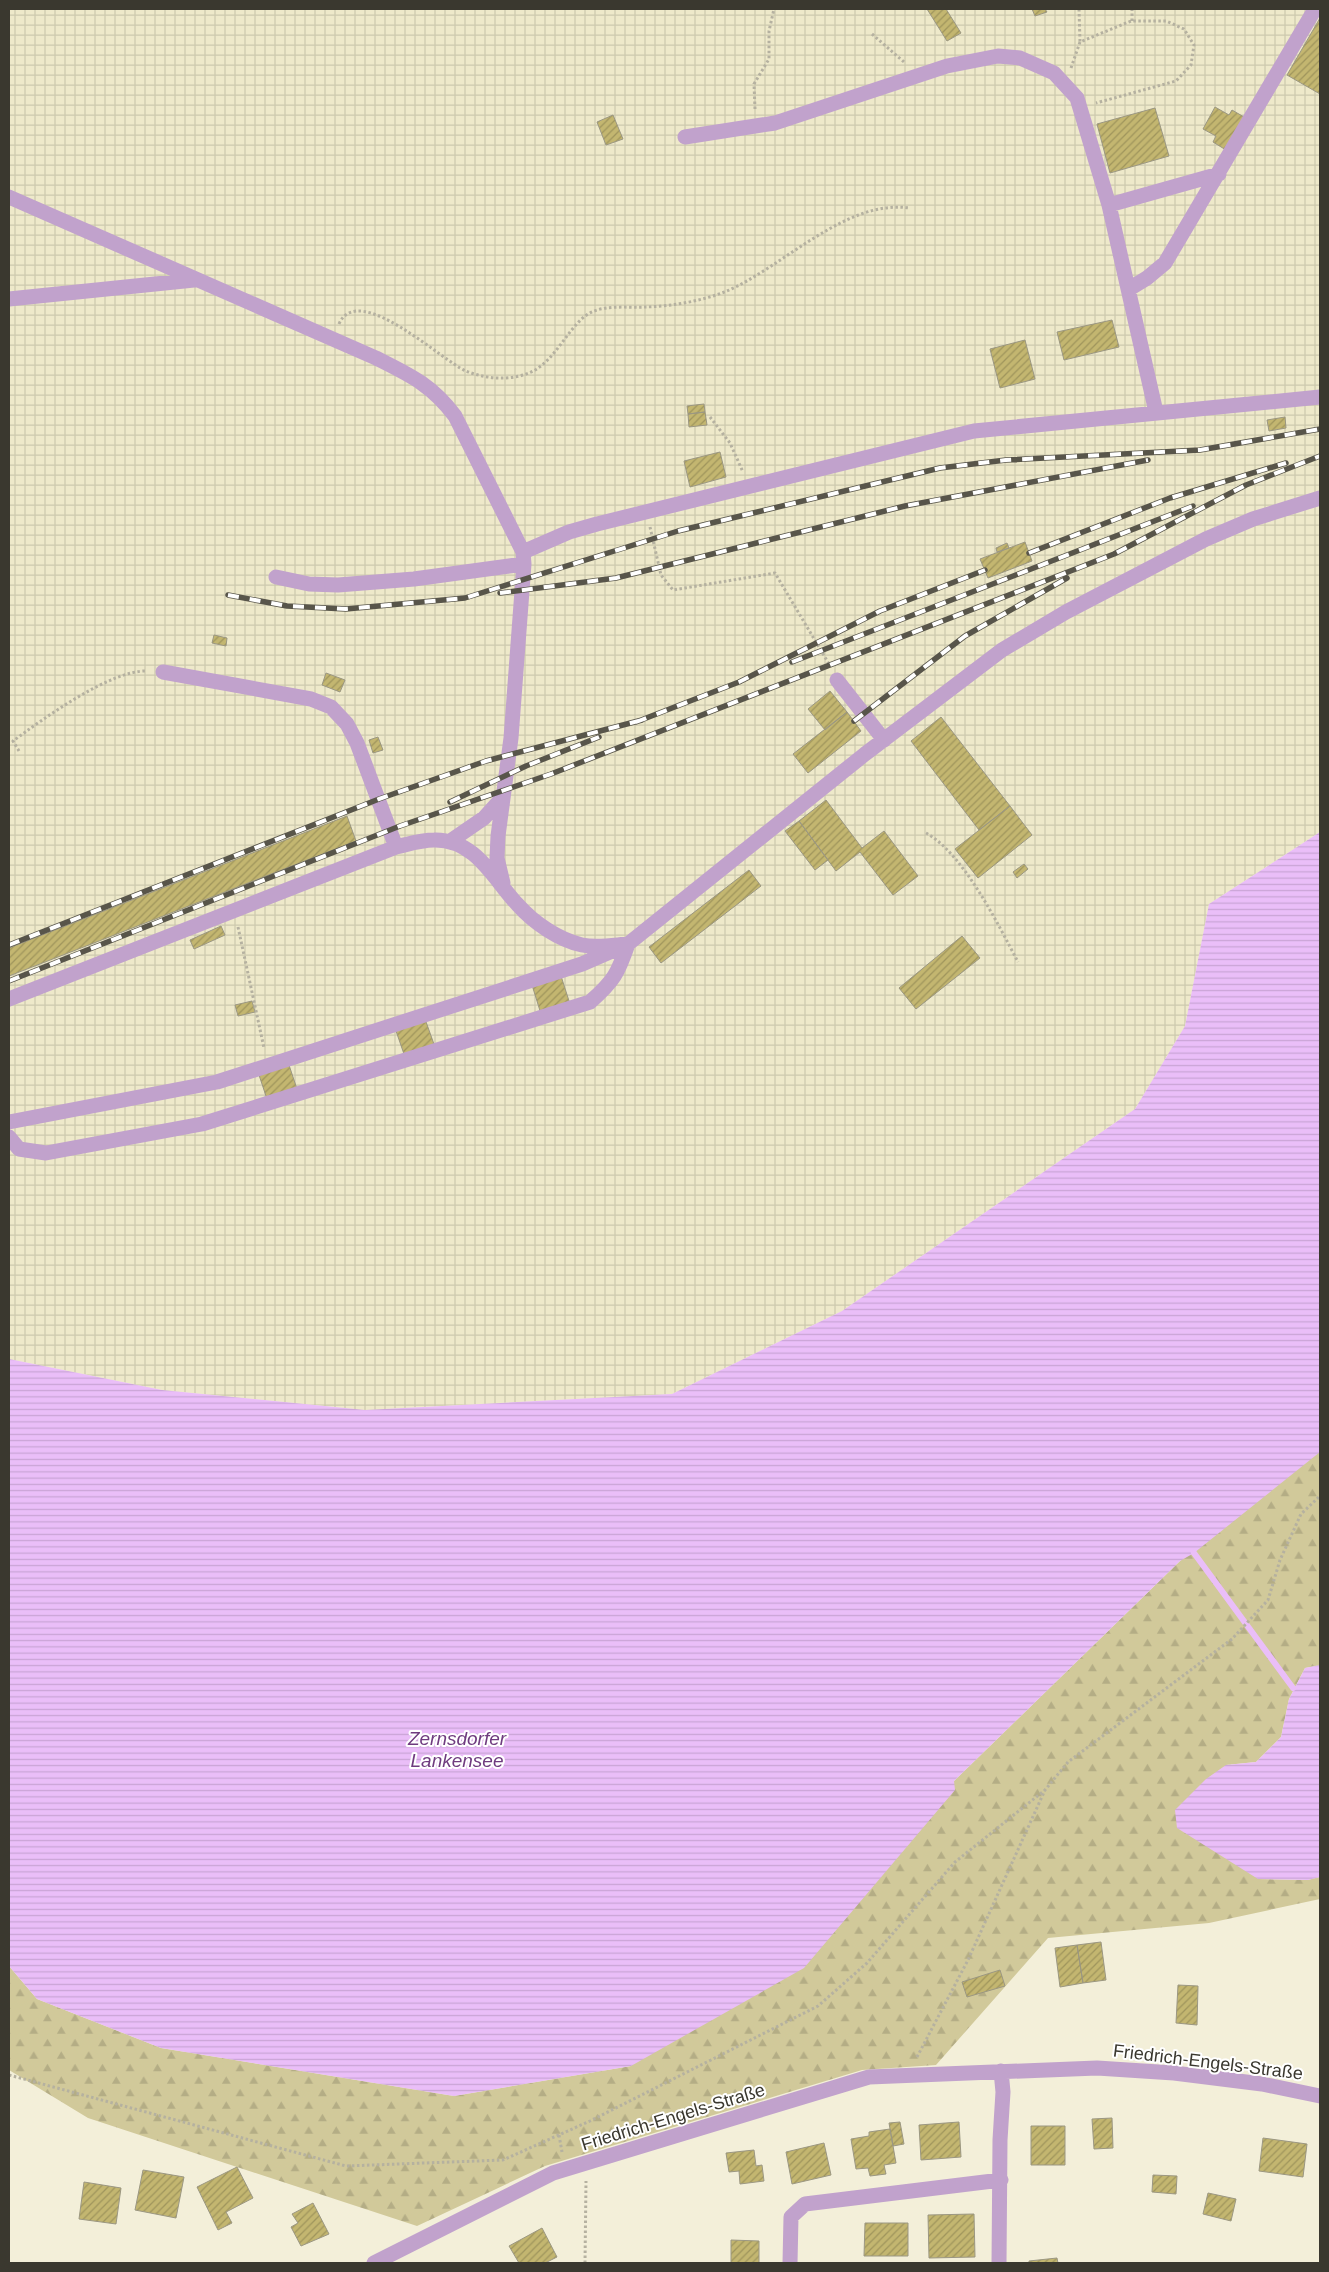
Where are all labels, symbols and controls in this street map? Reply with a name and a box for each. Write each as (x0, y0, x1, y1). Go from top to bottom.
water label: Zernsdorfer Lankensee (407, 1728, 507, 1771)
street label: Friedrich-Engels-Straße (1112, 2040, 1304, 2084)
street label: Friedrich-Engels-Straße (579, 2080, 767, 2154)

